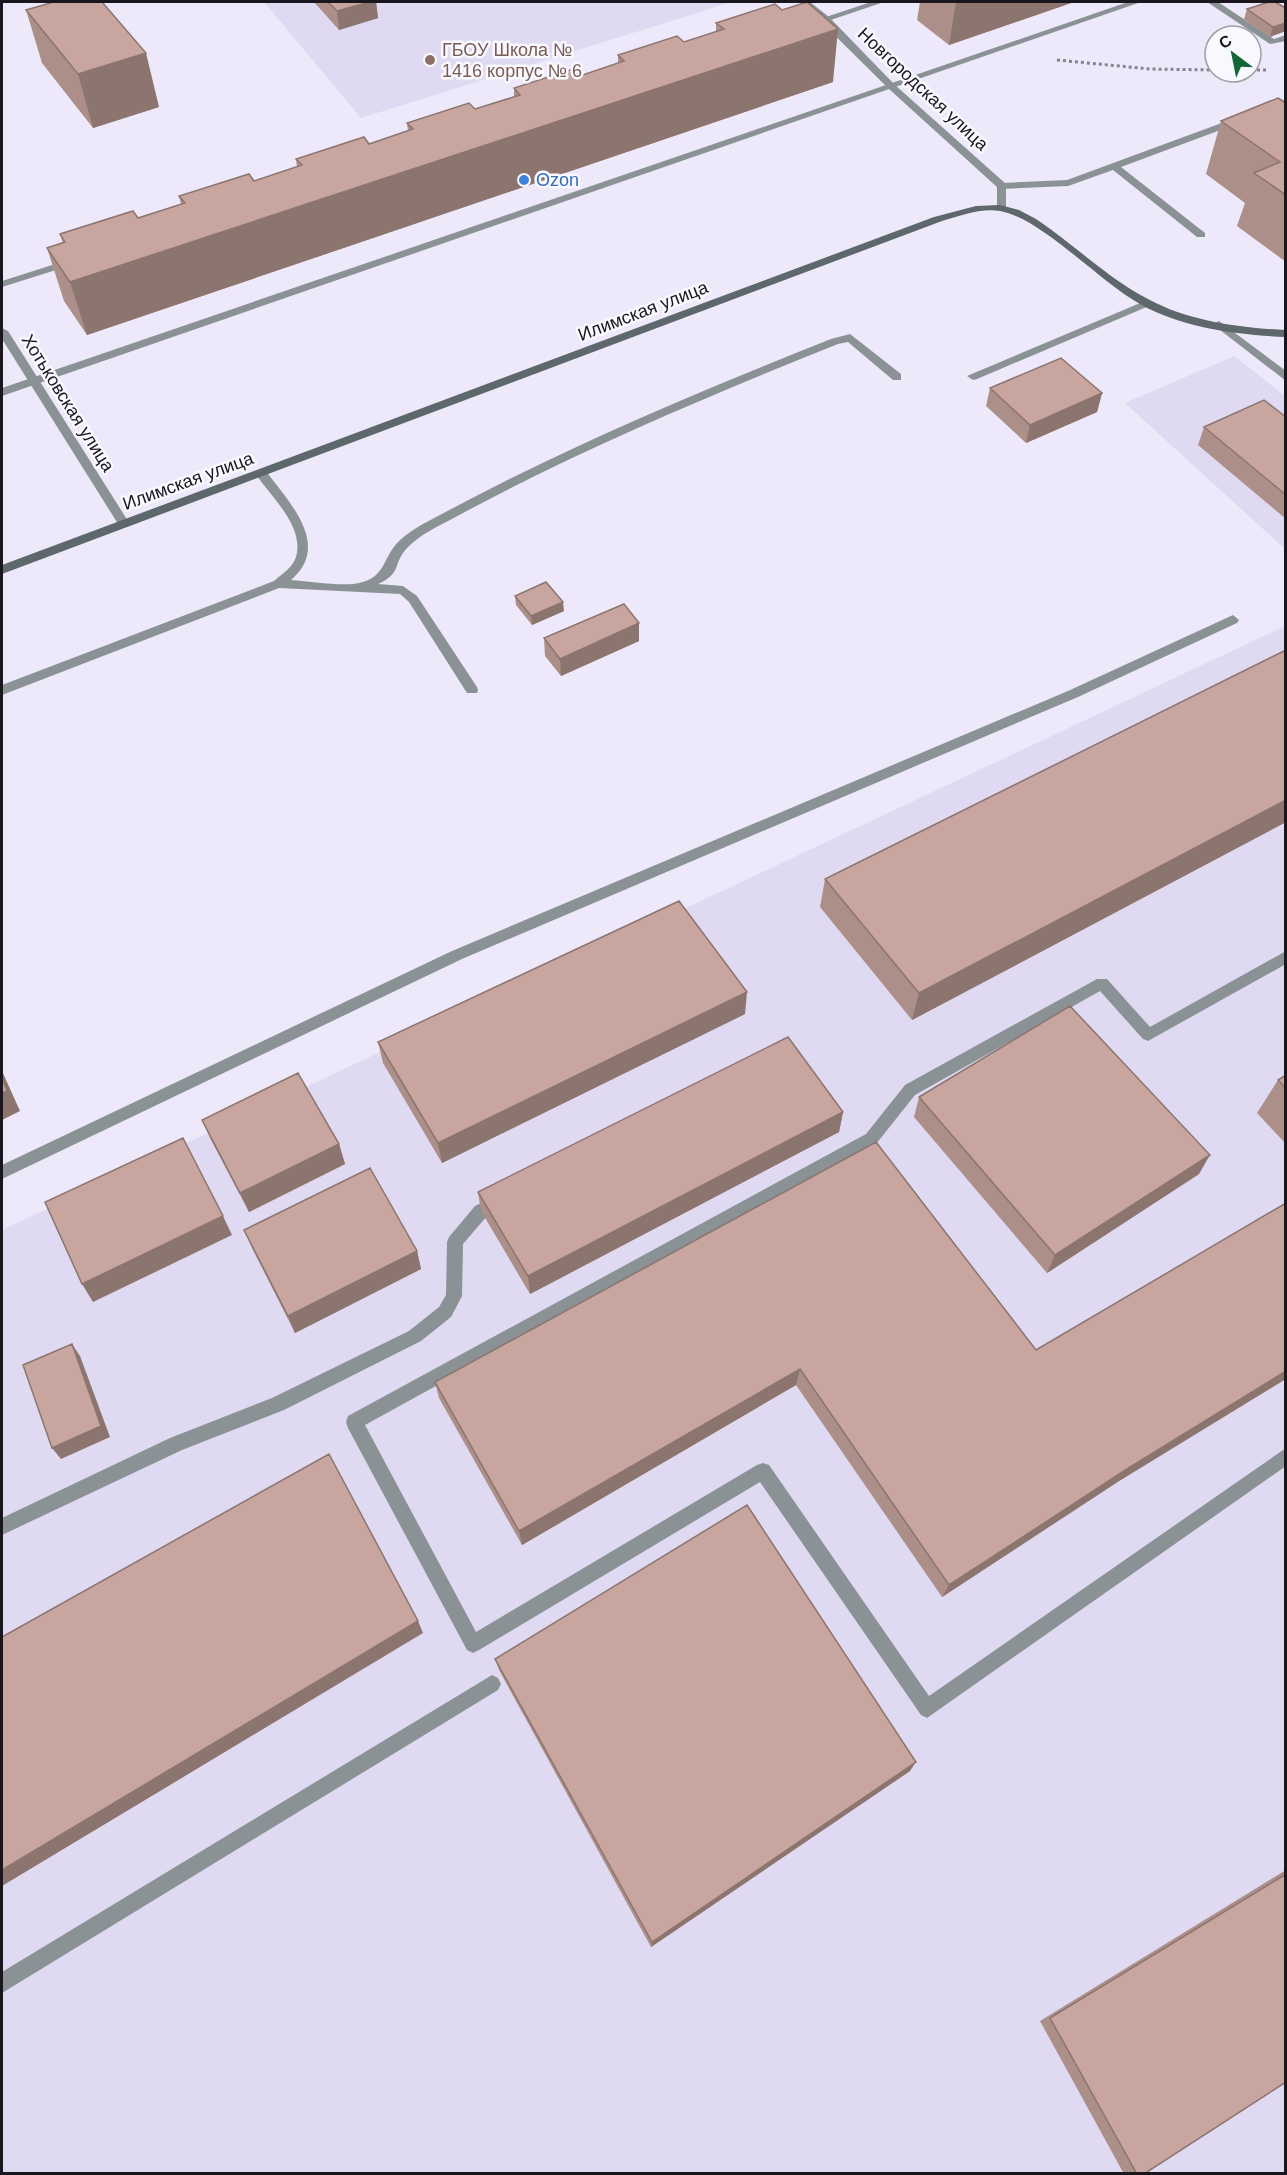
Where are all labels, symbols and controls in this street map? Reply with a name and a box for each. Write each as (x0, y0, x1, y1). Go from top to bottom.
street label: Новгородская улица (854, 24, 993, 155)
north arrow (1203, 24, 1263, 84)
text: С (1216, 31, 1235, 52)
place label: ГБОУ Школа № 1416 корпус № 6 (442, 40, 582, 81)
marker: ГБОУ Школа № 1416 корпус № 6 (423, 53, 437, 67)
place label: Ozon (536, 170, 579, 190)
marker: Ozon (517, 173, 531, 187)
street label: Илимская улица (575, 277, 712, 345)
street label: Хотьковская улица (18, 331, 119, 476)
street label: Илимская улица (120, 448, 257, 514)

